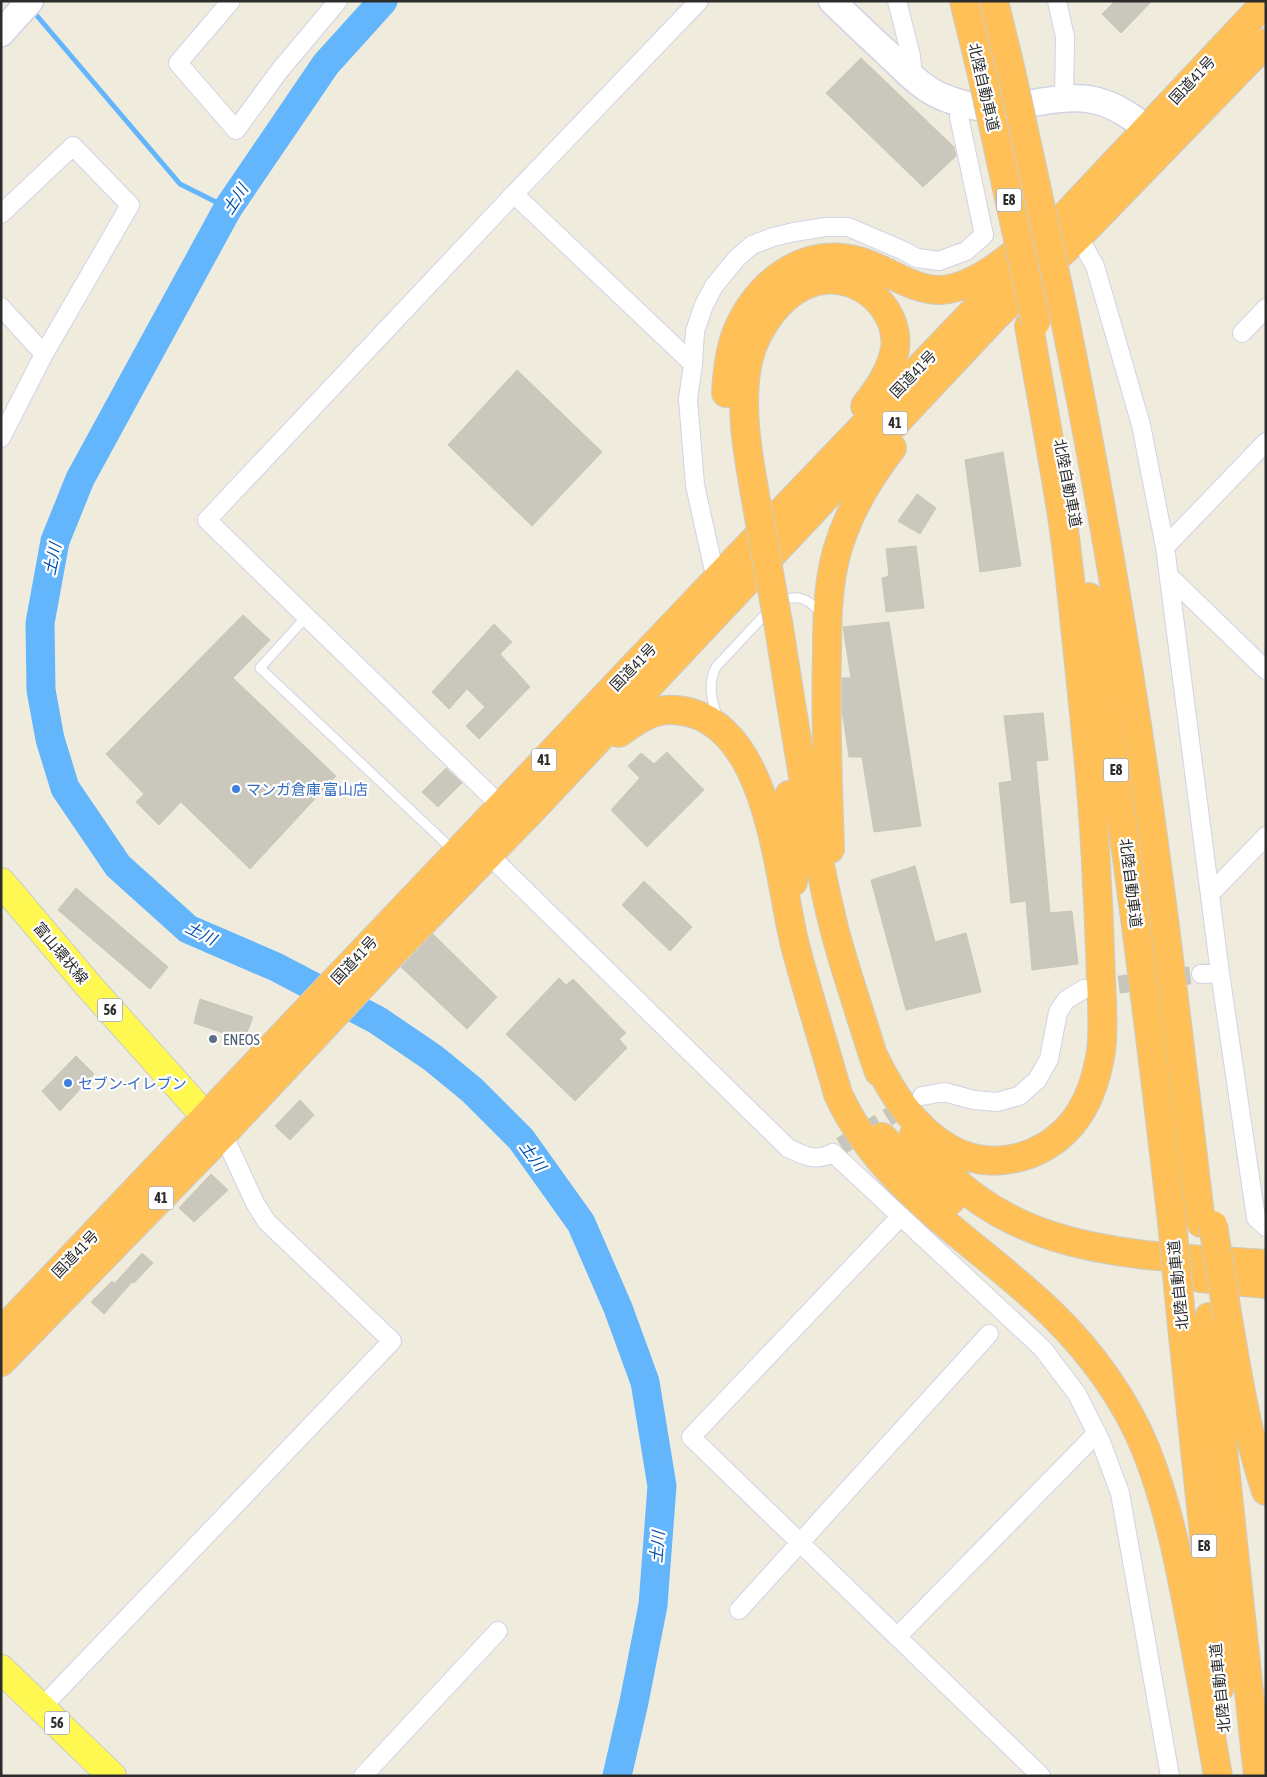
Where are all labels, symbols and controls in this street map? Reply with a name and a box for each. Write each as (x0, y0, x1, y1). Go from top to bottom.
street label: 北陸自動車道 (966, 41, 1002, 133)
street label: 国道41号 (1166, 53, 1218, 107)
water label: 土川 (219, 179, 252, 217)
road number: E8 (996, 188, 1022, 212)
street label: 国道41号 (886, 347, 940, 401)
road number: 41 (882, 412, 908, 434)
street label: 北陸自動車道 (1051, 437, 1085, 529)
water label: 土川 (40, 540, 65, 577)
street label: 国道41号 (606, 640, 660, 694)
road number: 41 (532, 748, 556, 772)
road number: E8 (1104, 758, 1128, 782)
place label: マンガ倉庫 富山店 (246, 781, 368, 798)
marker: マンガ倉庫 富山店 (230, 783, 242, 795)
street label: 北陸自動車道 (1117, 837, 1145, 929)
water label: 土川 (183, 918, 221, 949)
street label: 富山環状線 (30, 919, 92, 987)
street label: 国道41号 (328, 933, 380, 987)
road number: 56 (98, 998, 122, 1022)
place label: ENEOS (223, 1031, 260, 1048)
marker: ENEOS (207, 1033, 219, 1045)
place label: セブン-イレブン (78, 1075, 187, 1092)
marker: セブン-イレブン (62, 1077, 74, 1089)
water label: 土川 (516, 1138, 551, 1176)
road number: 41 (148, 1186, 174, 1210)
street label: 国道41号 (48, 1227, 102, 1281)
street label: 北陸自動車道 (1165, 1239, 1191, 1331)
water label: 土川 (647, 1528, 667, 1564)
road number: E8 (1192, 1534, 1216, 1558)
street label: 北陸自動車道 (1207, 1642, 1233, 1734)
road number: 56 (44, 1712, 70, 1735)

